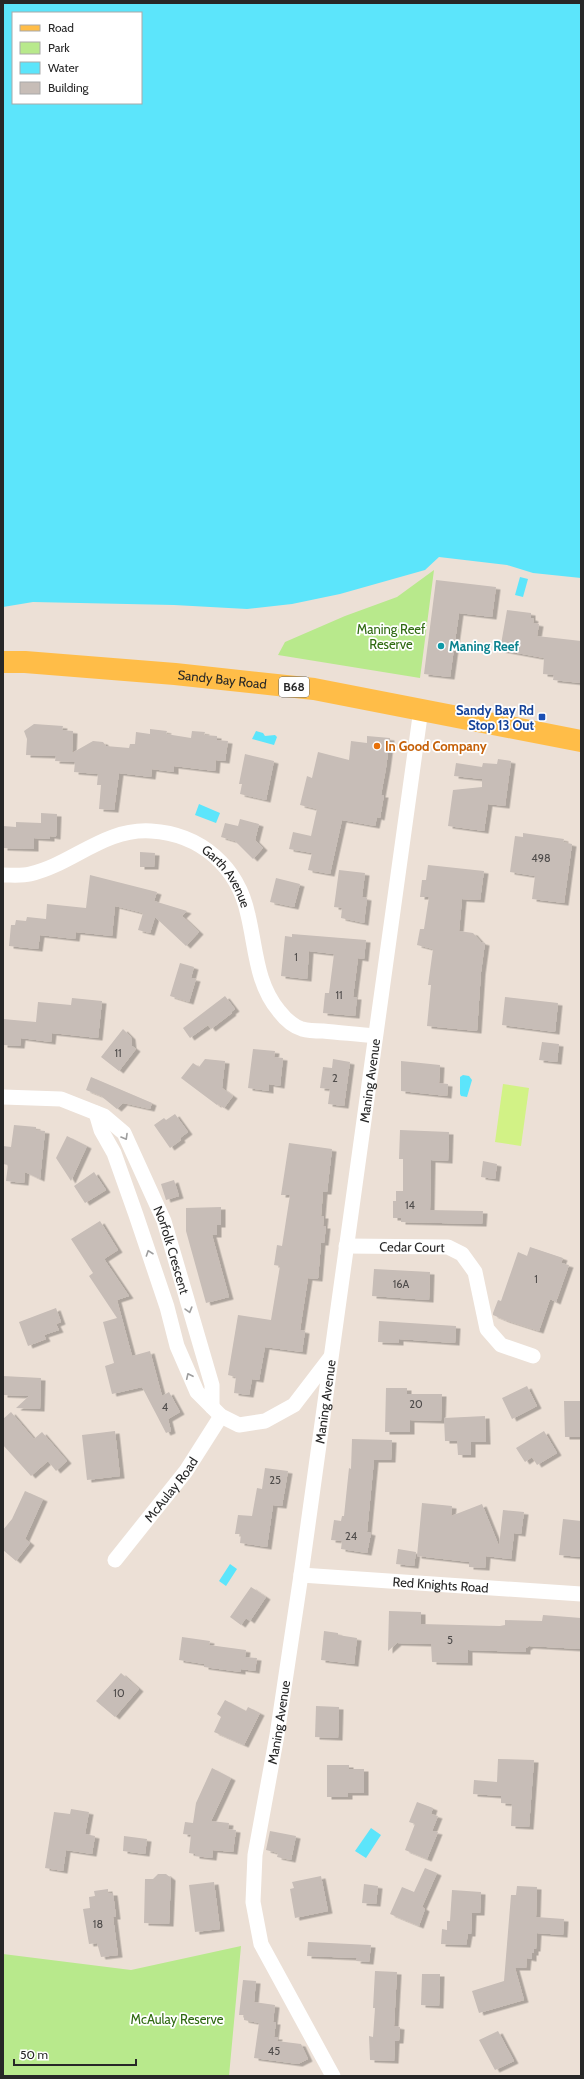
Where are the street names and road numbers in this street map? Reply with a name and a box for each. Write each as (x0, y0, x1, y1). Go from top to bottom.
street label: Sandy Bay Road (177, 666, 268, 692)
road number: B68 (279, 677, 309, 697)
street label: Garth Avenue (199, 841, 254, 910)
street label: Maning Avenue (356, 1037, 383, 1124)
street label: Norfolk Crescent (150, 1203, 193, 1296)
street label: Cedar Court (379, 1238, 445, 1255)
street label: Maning Avenue (311, 1358, 339, 1445)
street label: McAulay Road (141, 1454, 201, 1525)
street label: Red Knights Road (392, 1573, 489, 1596)
street label: Maning Avenue (264, 1679, 293, 1765)

